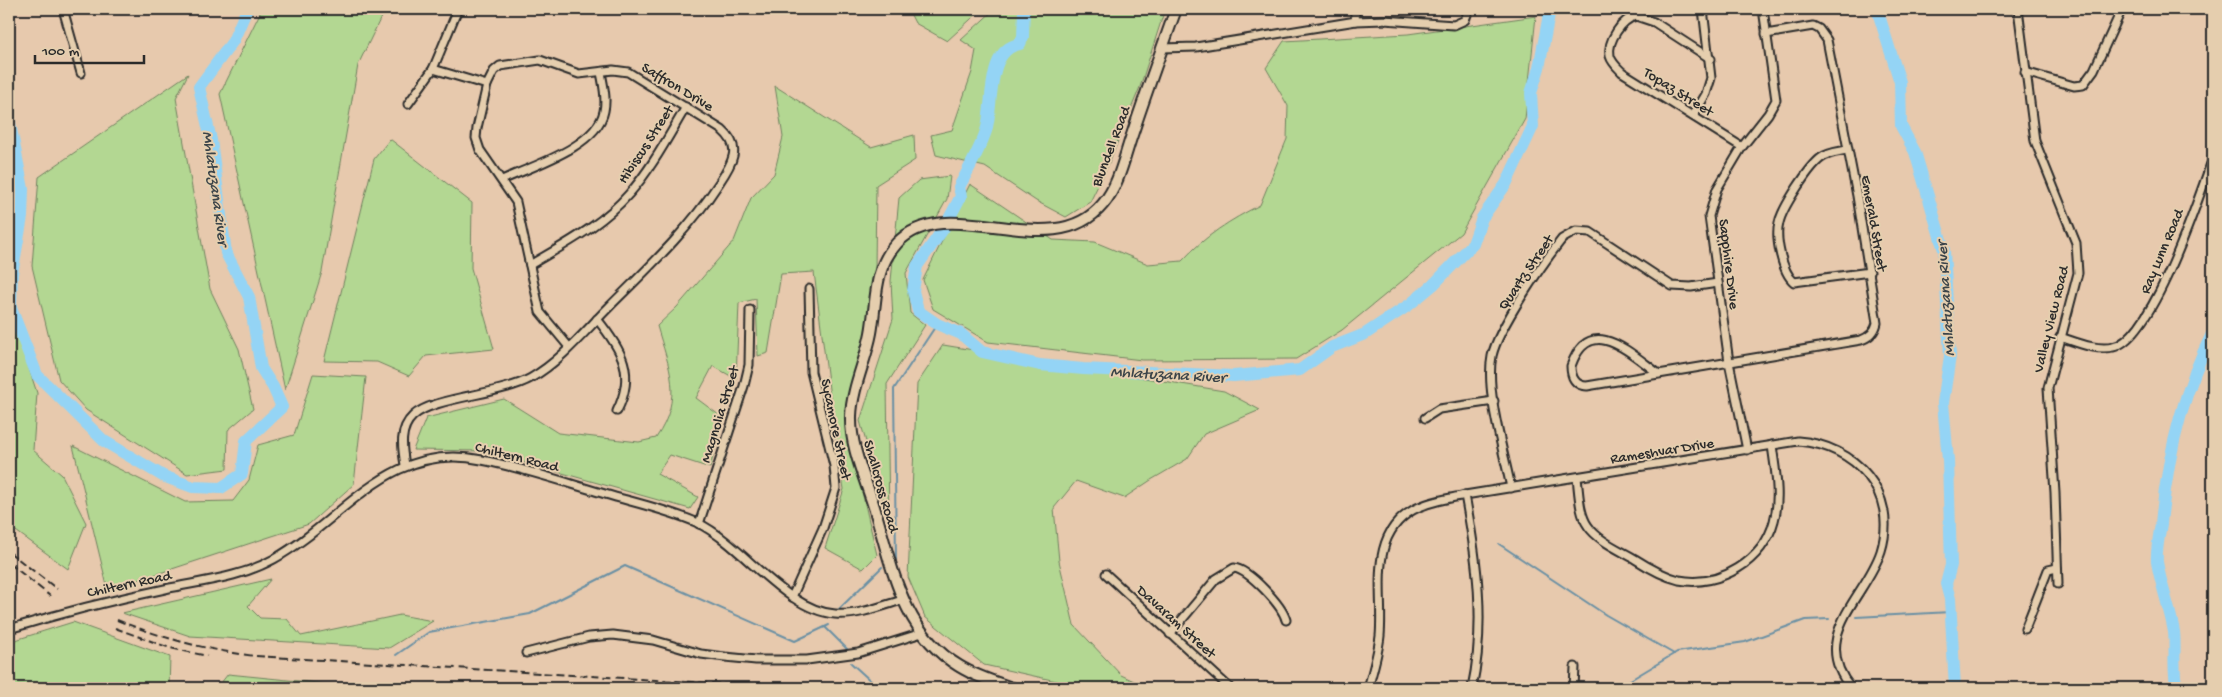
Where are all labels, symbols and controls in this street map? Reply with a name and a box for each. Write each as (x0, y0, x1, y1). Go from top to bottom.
scale bar (35, 32, 144, 64)
text: 100 m (41, 43, 80, 61)
street label: Saffron Drive (638, 59, 717, 116)
street label: Topaz Street (1639, 63, 1718, 122)
street label: Hibiscus Street (615, 101, 680, 188)
street label: Blundell Road (1088, 103, 1136, 190)
water label: Mhlatuzana River (196, 130, 231, 250)
street label: Emerald Street (1856, 174, 1891, 275)
street label: Ray Lunn Road (2137, 206, 2189, 297)
street label: Sapphire Drive (1714, 218, 1743, 311)
street label: Quartz Street (1495, 230, 1560, 314)
water label: Mhlatuzana River (1934, 237, 1961, 357)
street label: Valley View Road (2030, 263, 2074, 376)
street label: Magnolia Street (698, 362, 745, 465)
water label: Mhlatuzana River (1110, 364, 1229, 389)
street label: Sycamore Street (816, 377, 855, 483)
street label: Rameshvar Drive (1609, 435, 1716, 469)
street label: Shallcross Road (858, 438, 902, 536)
street label: Chiltern Road (473, 439, 561, 477)
street label: Chiltern Road (86, 567, 174, 603)
street label: Davaram Street (1131, 581, 1221, 664)

